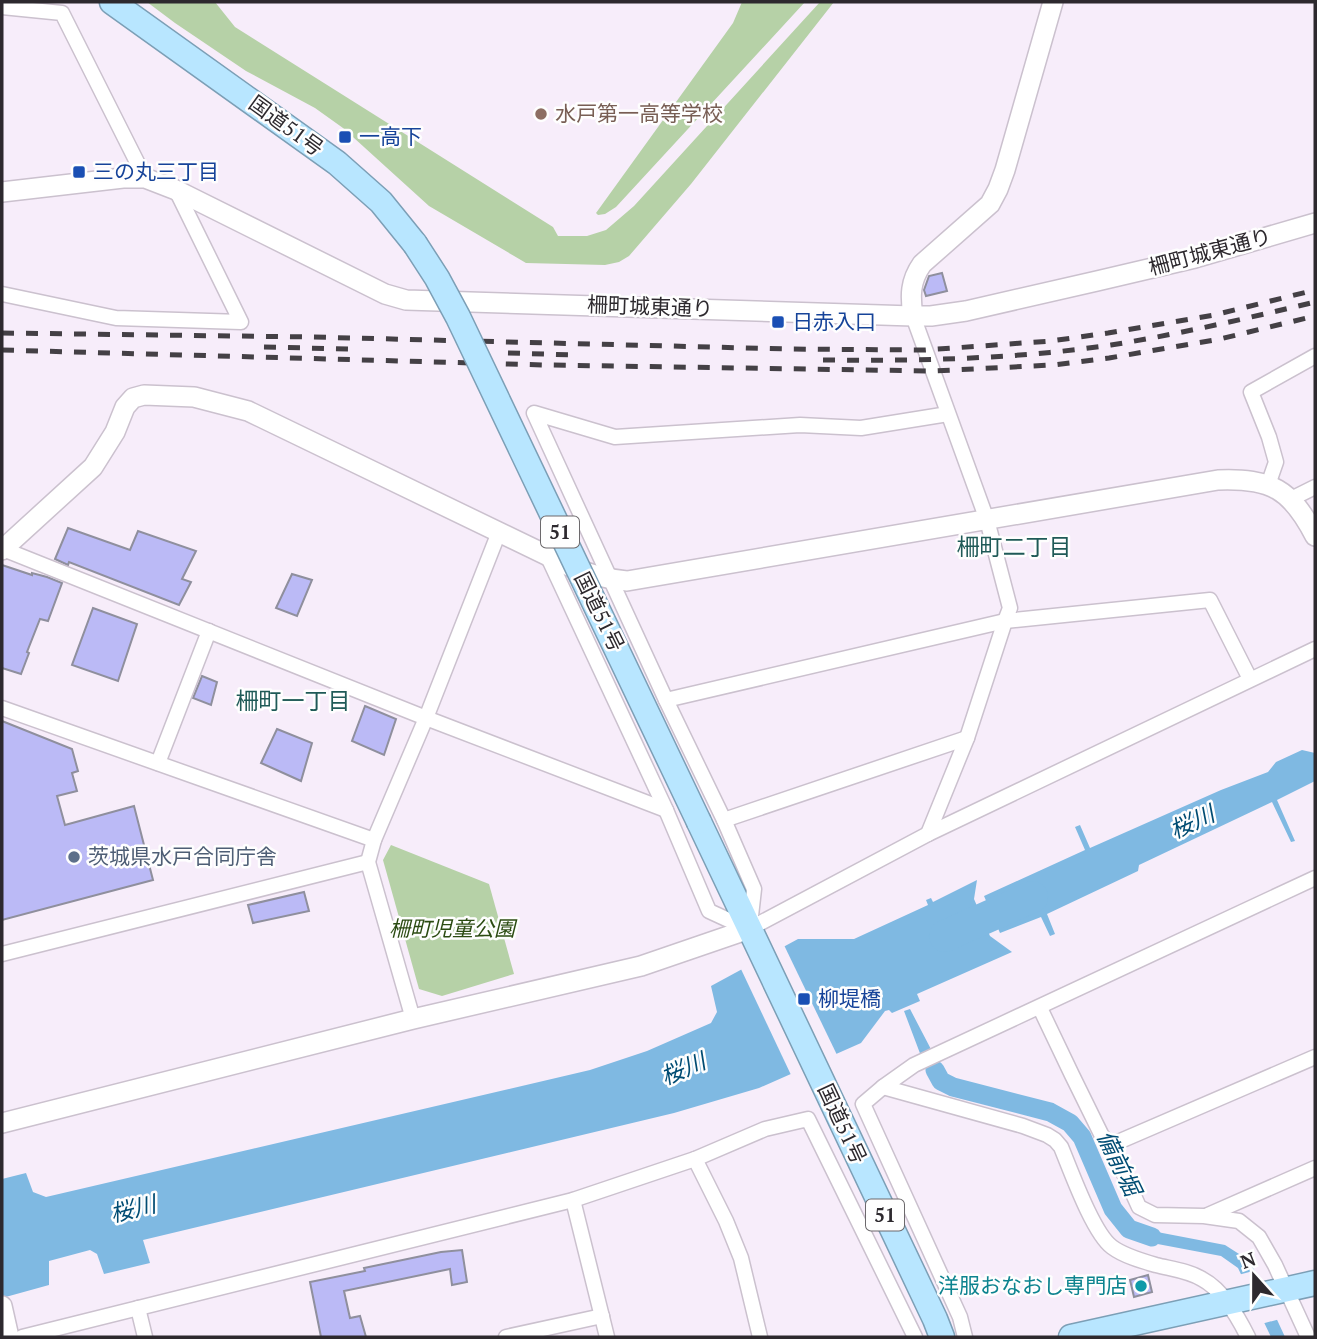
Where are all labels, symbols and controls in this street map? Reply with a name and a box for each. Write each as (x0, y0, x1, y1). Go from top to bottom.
street label: 国道51号 (244, 89, 329, 162)
place label: 水戸第一高等学校 (555, 99, 723, 127)
marker: 水戸第一高等学校 (533, 106, 549, 122)
place label: 一高下 (359, 122, 422, 150)
marker: 一高下 (337, 129, 353, 145)
place label: 三の丸三丁目 (93, 157, 219, 185)
marker: 三の丸三丁目 (71, 164, 87, 180)
street label: 柵町城東通り (1145, 221, 1274, 281)
street label: 柵町城東通り (587, 290, 713, 322)
place label: 日赤入口 (792, 307, 876, 335)
marker: 日赤入口 (770, 314, 786, 330)
road number: 51 (541, 516, 579, 548)
district label: 柵町二丁目 (957, 531, 1072, 562)
street label: 国道51号 (569, 567, 631, 656)
district label: 柵町一丁目 (236, 685, 351, 716)
water label: 桜川 (1164, 797, 1222, 845)
place label: 茨城県水戸合同庁舎 (88, 842, 277, 870)
marker: 茨城県水戸合同庁舎 (66, 849, 82, 865)
park label: 柵町児童公園 (389, 914, 518, 942)
place label: 柳堤橋 (818, 984, 881, 1012)
marker: 柳堤橋 (796, 991, 812, 1007)
water label: 桜川 (656, 1044, 713, 1092)
street label: 国道51号 (812, 1079, 874, 1168)
water label: 備前堀 (1090, 1125, 1150, 1203)
water label: 桜川 (107, 1187, 162, 1229)
road number: 51 (866, 1200, 904, 1231)
north arrow (1219, 1241, 1289, 1311)
text: N (1237, 1245, 1259, 1274)
place label: 洋服おなおし専門店 (938, 1271, 1127, 1299)
marker: 洋服おなおし専門店 (1133, 1278, 1149, 1294)

